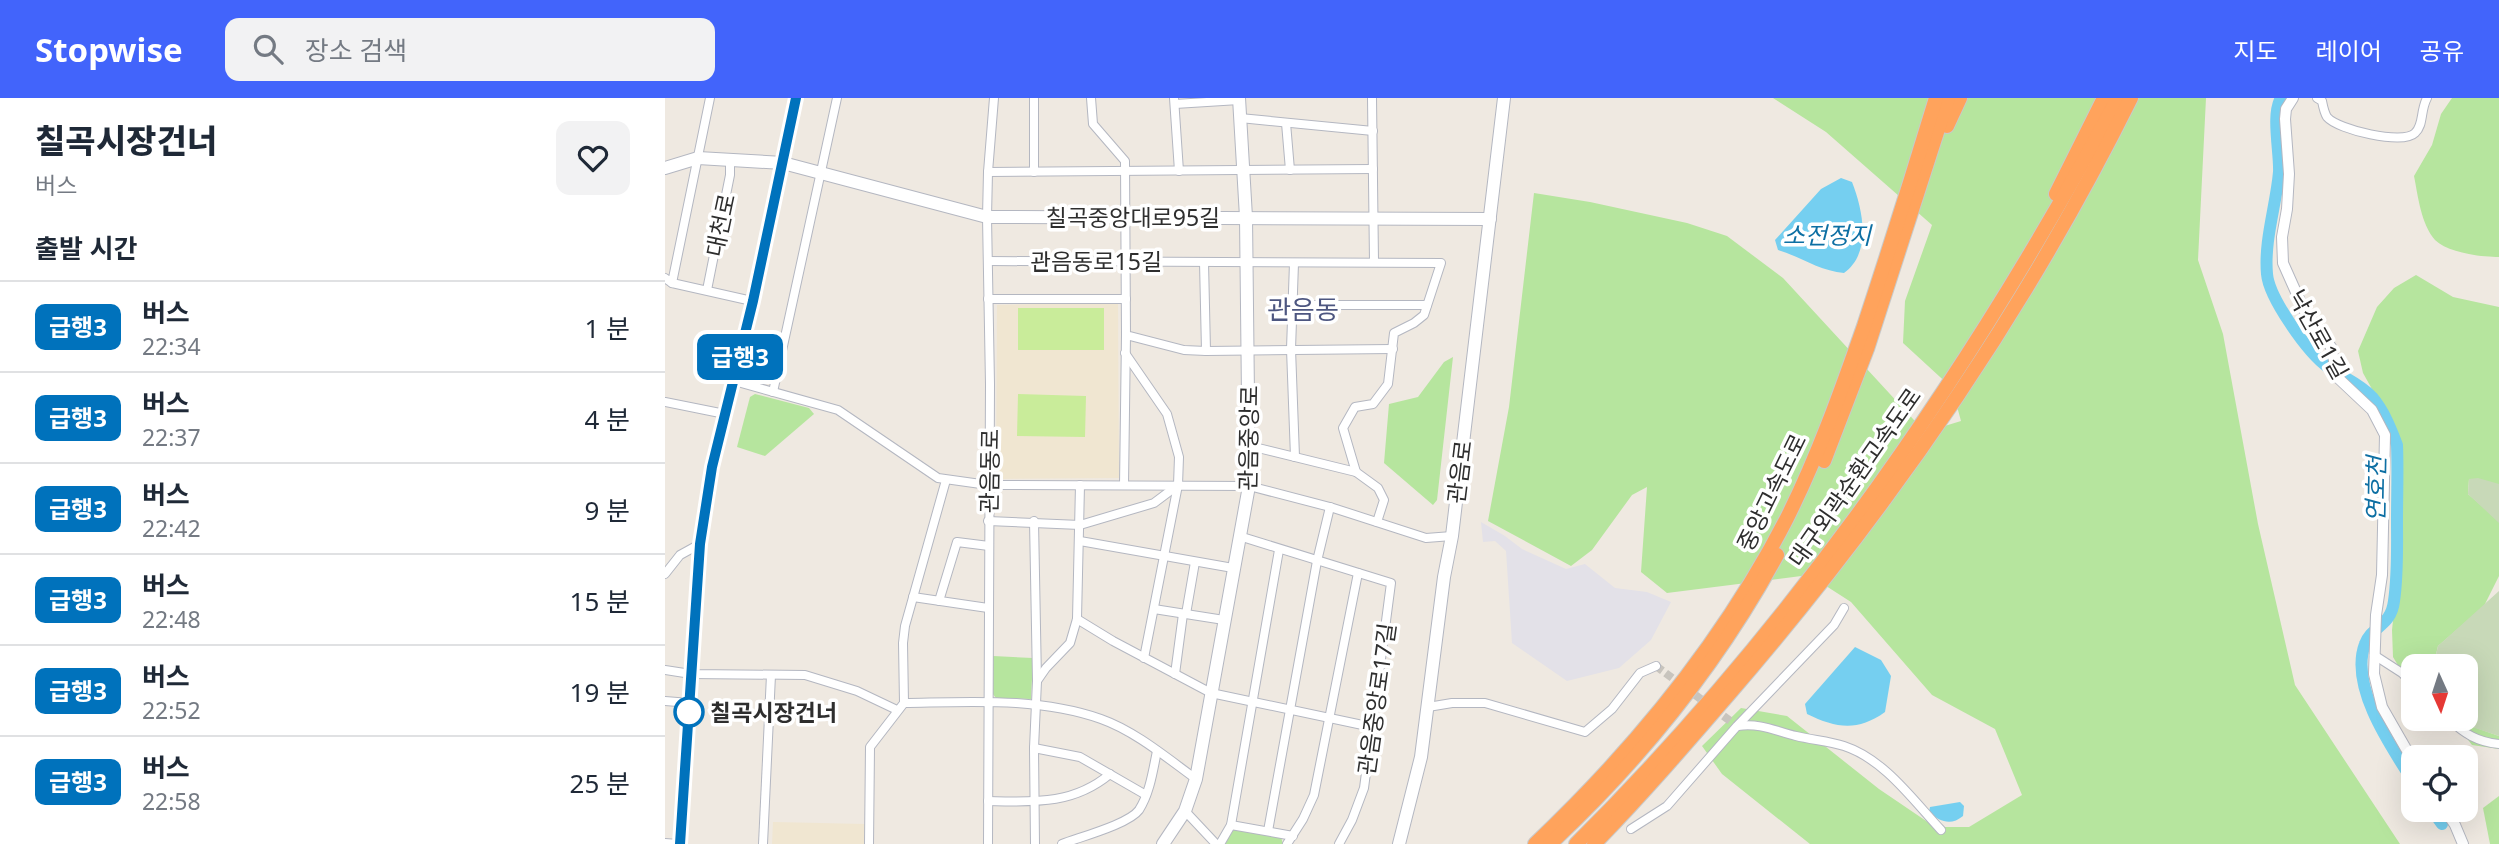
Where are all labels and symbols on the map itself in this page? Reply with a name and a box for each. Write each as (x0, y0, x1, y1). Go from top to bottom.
street label: 대천로 (698, 191, 742, 259)
street label: 칠곡중앙대로95길 (1046, 201, 1220, 233)
water label: 소전정지 (1783, 218, 1873, 251)
street label: 관음동로15길 (1030, 245, 1162, 277)
street label: 낙산로1길 (2281, 283, 2357, 385)
district label: 관음동 (1267, 291, 1339, 327)
line badge: 급행3 (700, 334, 780, 380)
street label: 대구외곽순환고속도로 (1780, 381, 1928, 573)
street label: 관음중앙로 (1231, 385, 1265, 491)
street label: 관음동로 (972, 428, 1006, 514)
street label: 중앙고속도로 (1729, 428, 1813, 556)
street label: 관음로 (1439, 439, 1479, 505)
water label: 연호천 (2358, 453, 2392, 522)
street label: 관음중앙로17길 (1349, 621, 1403, 777)
north arrow (2401, 654, 2478, 732)
place label: 칠곡시장건너 (710, 696, 837, 728)
marker: 칠곡시장건너 (674, 697, 704, 727)

